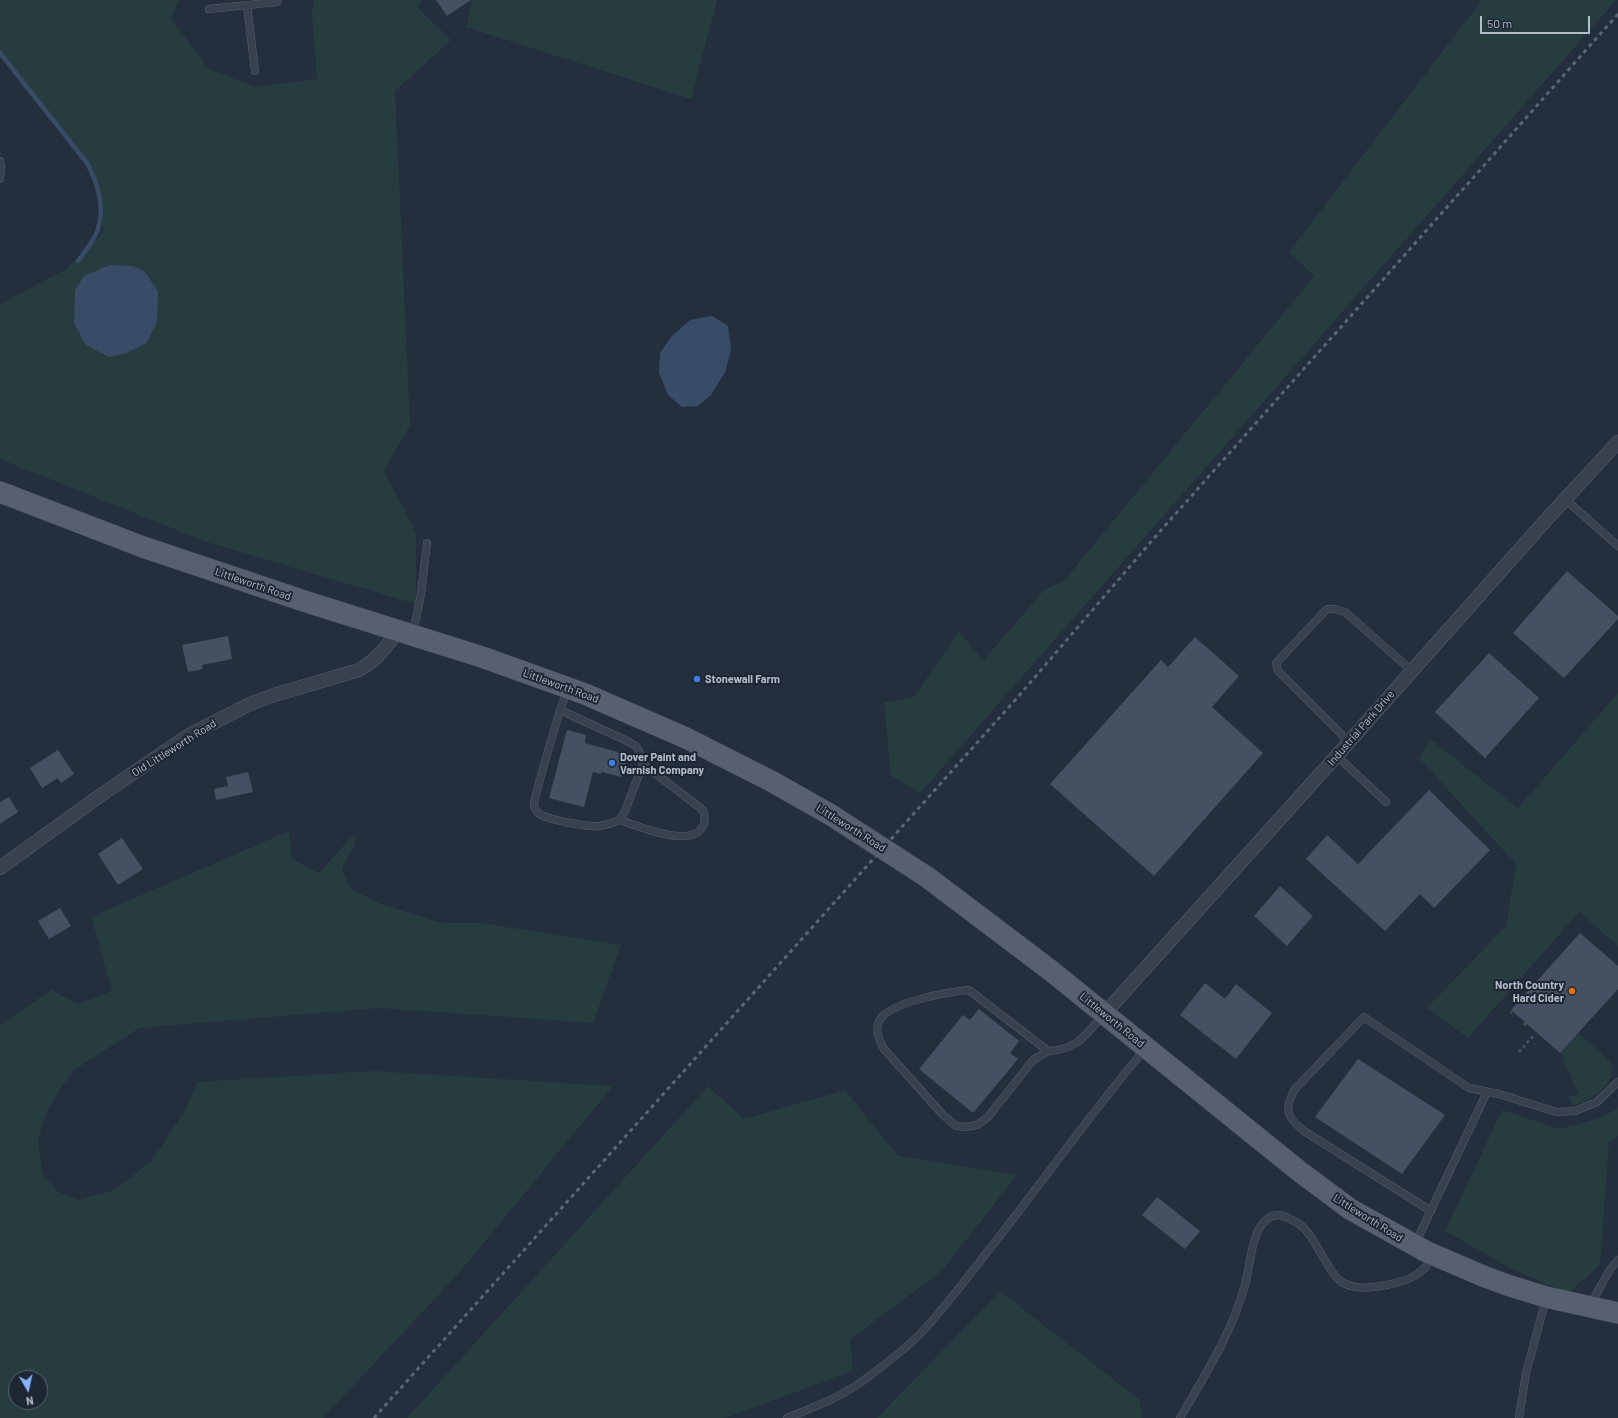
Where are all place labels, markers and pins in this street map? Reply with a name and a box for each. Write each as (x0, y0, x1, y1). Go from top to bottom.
place label: Stonewall Farm (705, 672, 780, 686)
marker: Stonewall Farm (692, 674, 702, 684)
place label: Dover Paint and Varnish Company (620, 750, 704, 776)
marker: Dover Paint and Varnish Company (607, 758, 617, 768)
place label: North Country Hard Cider (1495, 978, 1564, 1004)
marker: North Country Hard Cider (1567, 986, 1577, 996)

